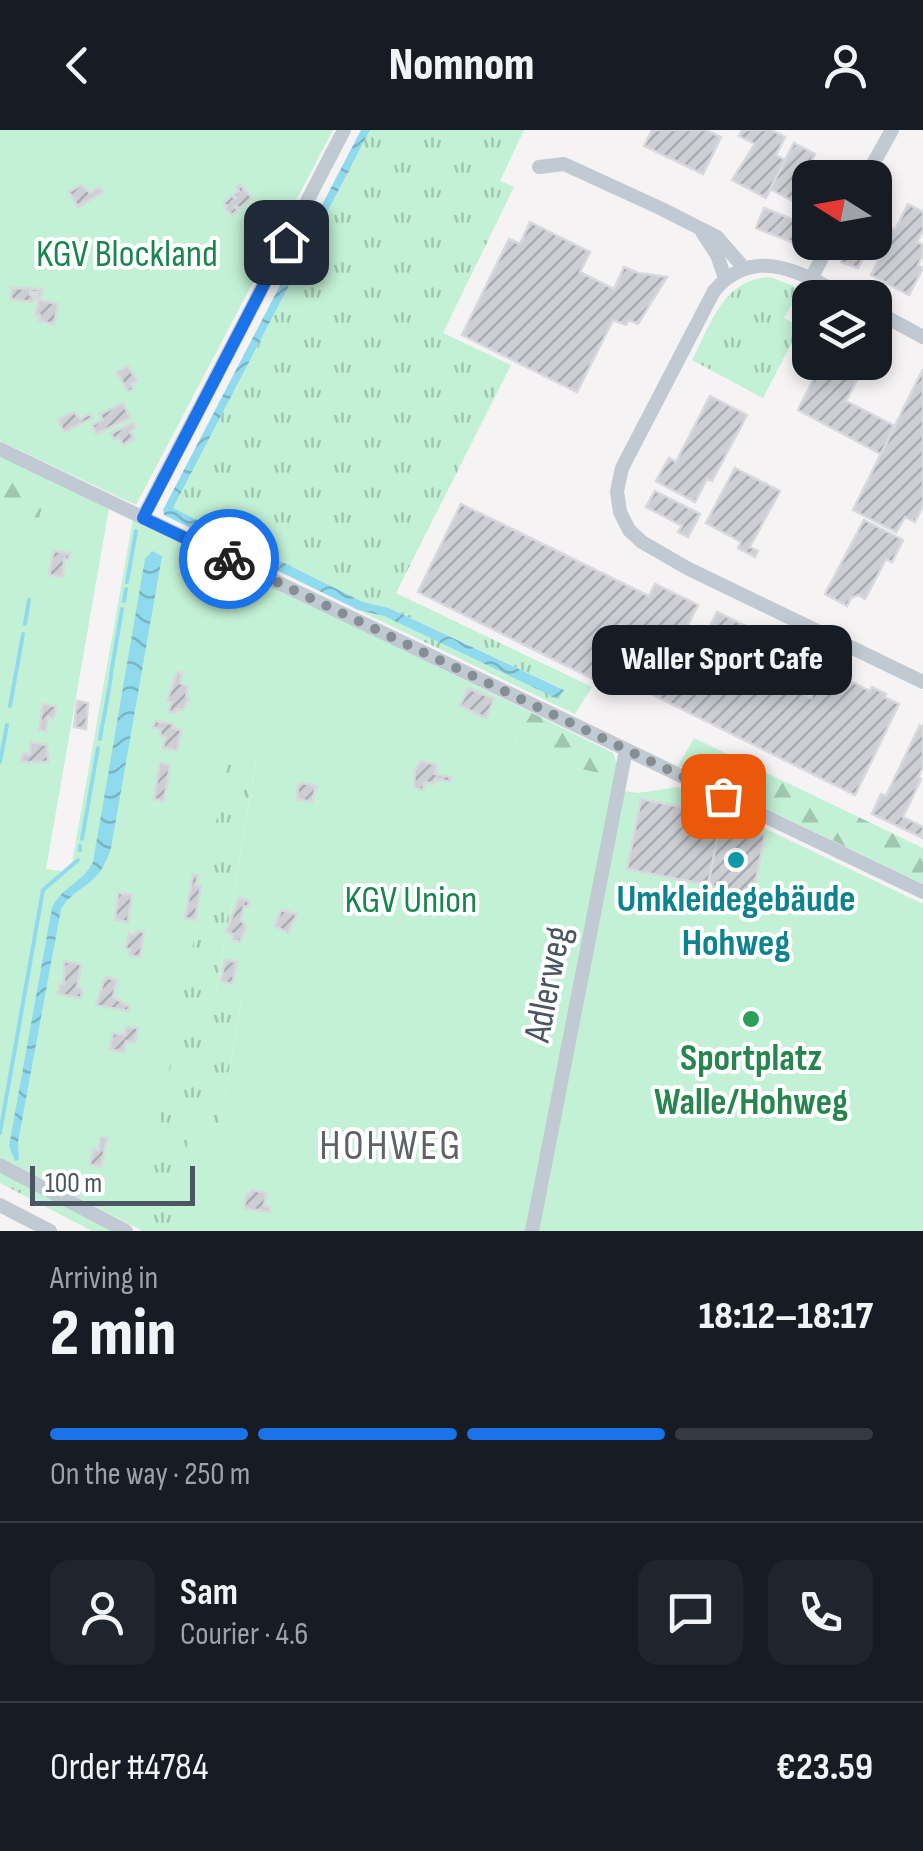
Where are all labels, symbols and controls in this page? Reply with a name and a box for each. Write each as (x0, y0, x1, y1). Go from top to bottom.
icon: back (50, 38, 105, 93)
text: Nomnom (389, 38, 534, 93)
icon: person (818, 38, 873, 93)
north arrow (792, 160, 892, 260)
map controls (792, 160, 892, 380)
pin (244, 200, 329, 285)
icon: home (259, 215, 314, 270)
park label: KGV Blockland (36, 232, 218, 277)
button: layers (792, 280, 892, 380)
courier (179, 509, 279, 609)
icon: bike (202, 532, 257, 587)
callout: Waller Sport Cafe (593, 626, 853, 696)
text: Waller Sport Cafe (621, 640, 823, 679)
pin (681, 754, 766, 839)
icon: bag (696, 769, 751, 824)
marker: Umkleidegebäude Hohweg (725, 849, 747, 871)
place label: Umkleidegebäude Hohweg (617, 877, 855, 966)
park label: KGV Union (345, 878, 477, 923)
street label: Adlerweg (515, 922, 581, 1047)
marker: Sportplatz Walle/Hohweg (740, 1008, 762, 1030)
place label: Sportplatz Walle/Hohweg (654, 1036, 848, 1125)
district label: HOHWEG (319, 1121, 463, 1172)
scale bar (30, 1161, 195, 1206)
text: 100 m (45, 1167, 102, 1200)
text: Arriving in (50, 1259, 158, 1298)
text: 18:12–18:17 (699, 1294, 873, 1339)
text: 2 min (50, 1296, 176, 1374)
text: On the way · 250 m (50, 1455, 250, 1494)
button: person (50, 1560, 155, 1665)
button: chat (638, 1560, 743, 1665)
button: phone (768, 1560, 873, 1665)
text: Sam (180, 1570, 238, 1615)
text: Courier · 4.6 (180, 1615, 308, 1654)
text: Order #4784 (50, 1745, 208, 1790)
text: €23.59 (776, 1745, 873, 1790)

